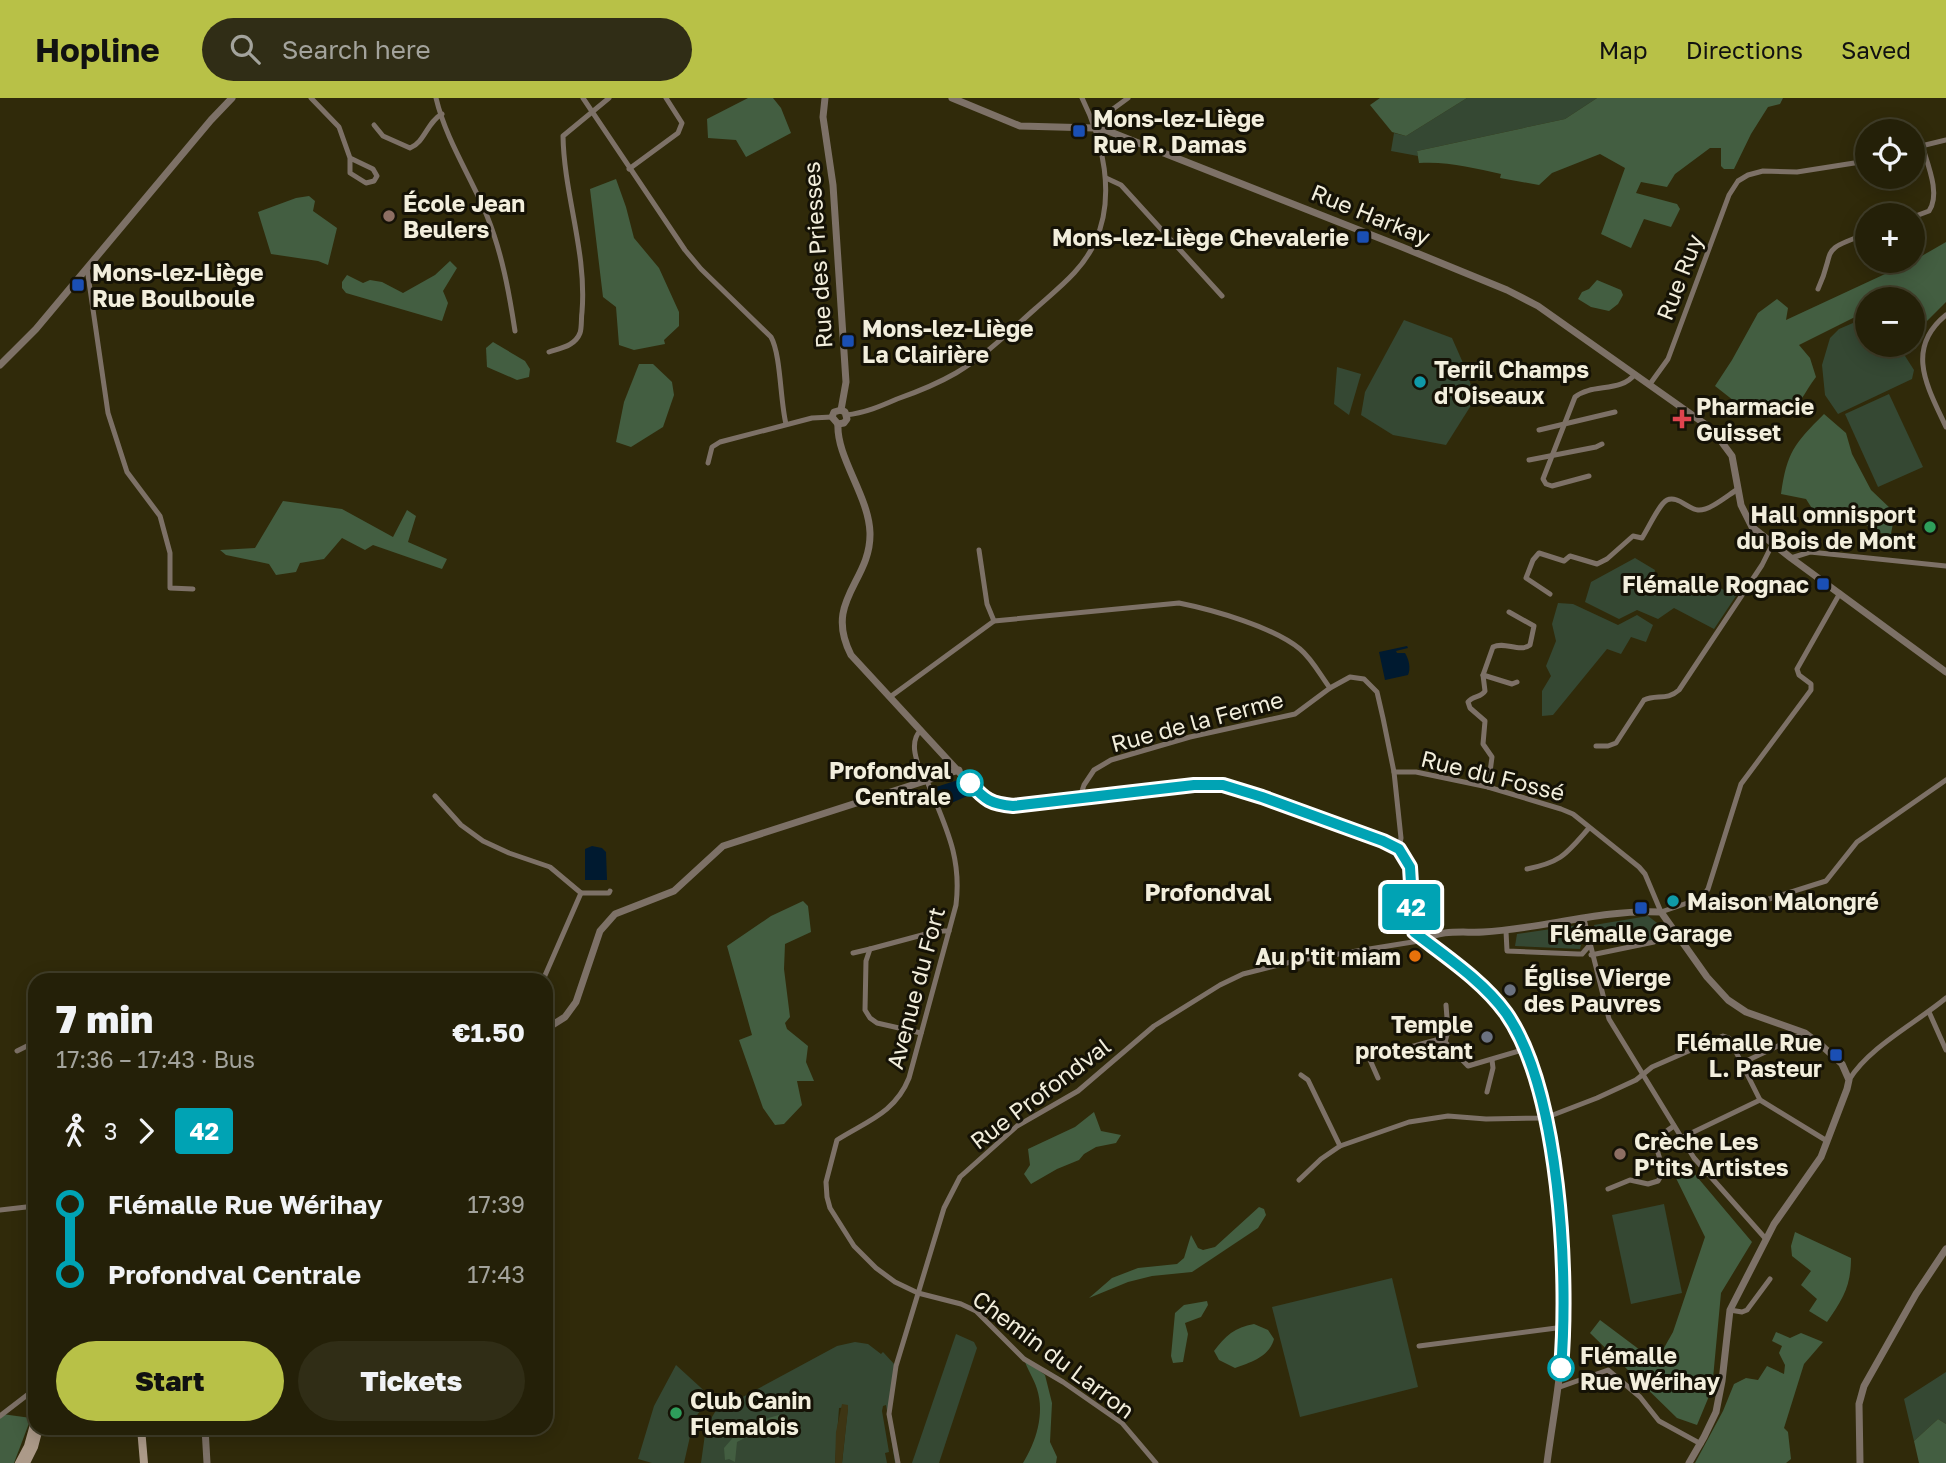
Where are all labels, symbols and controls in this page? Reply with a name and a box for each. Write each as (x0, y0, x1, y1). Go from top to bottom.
search box (202, 18, 692, 81)
text: Hopline (35, 30, 160, 69)
icon: search (226, 30, 264, 68)
text: Search here (282, 34, 431, 65)
text: Map (1599, 35, 1648, 64)
text: Directions (1686, 35, 1803, 64)
text: Saved (1841, 35, 1911, 64)
place label: Mons-lez-Liège Rue R. Damas (1093, 104, 1265, 158)
map controls (1855, 119, 1925, 357)
button: locate (1855, 119, 1925, 189)
marker: Mons-lez-Liège Rue R. Damas (1071, 123, 1087, 139)
street label: Rue des Priesses (797, 161, 837, 349)
street label: Rue Harkay (1307, 177, 1435, 251)
place label: École Jean Beulers (403, 189, 525, 243)
button: + (1855, 203, 1925, 273)
marker: École Jean Beulers (381, 208, 397, 224)
place label: Mons-lez-Liège Chevalerie (1052, 223, 1349, 251)
marker: Mons-lez-Liège Chevalerie (1355, 229, 1371, 245)
street label: Rue Ruy (1650, 230, 1708, 324)
place label: Mons-lez-Liège Rue Boulboule (92, 258, 264, 312)
marker: Mons-lez-Liège Rue Boulboule (70, 277, 86, 293)
button: − (1855, 287, 1925, 357)
place label: Mons-lez-Liège La Clairière (862, 314, 1034, 368)
marker: Mons-lez-Liège La Clairière (840, 333, 856, 349)
place label: Terril Champs d'Oiseaux (1434, 355, 1589, 409)
marker: Terril Champs d'Oiseaux (1412, 374, 1428, 390)
place label: Pharmacie Guisset (1696, 392, 1814, 446)
marker: Pharmacie Guisset (1674, 411, 1690, 427)
place label: Hall omnisport du Bois de Mont (1737, 500, 1916, 554)
marker: Hall omnisport du Bois de Mont (1922, 519, 1938, 535)
place label: Flémalle Rognac (1622, 570, 1809, 598)
marker: Flémalle Rognac (1815, 576, 1831, 592)
street label: Rue de la Ferme (1108, 685, 1286, 757)
street label: Rue du Fossé (1418, 744, 1568, 806)
place label: Profondval Centrale (829, 756, 951, 810)
marker: Profondval Centrale (957, 770, 983, 796)
district label: Profondval (1144, 877, 1272, 906)
line badge: 42 (1380, 884, 1442, 930)
place label: Maison Malongré (1687, 887, 1879, 915)
text: 42 (1396, 892, 1426, 921)
marker: Maison Malongré (1665, 893, 1681, 909)
marker: Flémalle Garage (1633, 900, 1649, 916)
street label: Avenue du Fort (880, 904, 950, 1072)
place label: Flémalle Garage (1550, 919, 1732, 947)
place label: Au p'tit miam (1255, 942, 1401, 970)
marker: Au p'tit miam (1407, 948, 1423, 964)
place label: Église Vierge des Pauvres (1524, 963, 1671, 1017)
marker: Église Vierge des Pauvres (1502, 982, 1518, 998)
text: 7 min (56, 996, 153, 1041)
place label: Temple protestant (1355, 1010, 1473, 1064)
text: €1.50 (452, 1017, 525, 1048)
place label: Flémalle Rue L. Pasteur (1676, 1028, 1822, 1082)
marker: Temple protestant (1479, 1029, 1495, 1045)
street label: Rue Profondval (964, 1031, 1116, 1155)
text: 17:36 – 17:43 · Bus (56, 1045, 255, 1073)
marker: Flémalle Rue L. Pasteur (1828, 1047, 1844, 1063)
icon: walk (56, 1112, 94, 1150)
icon: forward (127, 1112, 165, 1150)
text: 42 (189, 1116, 219, 1145)
text: 3 (104, 1117, 117, 1145)
place label: Crèche Les P'tits Artistes (1634, 1127, 1789, 1181)
marker: Crèche Les P'tits Artistes (1612, 1146, 1628, 1162)
text: Flémalle Rue Wérihay (108, 1189, 383, 1220)
text: 17:39 (467, 1190, 525, 1218)
text: Profondval Centrale (108, 1259, 361, 1290)
text: 17:43 (467, 1260, 525, 1288)
street label: Chemin du Larron (968, 1284, 1140, 1424)
button: Start (56, 1341, 284, 1421)
button: Tickets (298, 1341, 525, 1421)
place label: Flémalle Rue Wérihay (1580, 1341, 1720, 1395)
marker: Flémalle Rue Wérihay (1548, 1355, 1574, 1381)
place label: Club Canin Flemalois (690, 1386, 811, 1440)
marker: Club Canin Flemalois (668, 1405, 684, 1421)

